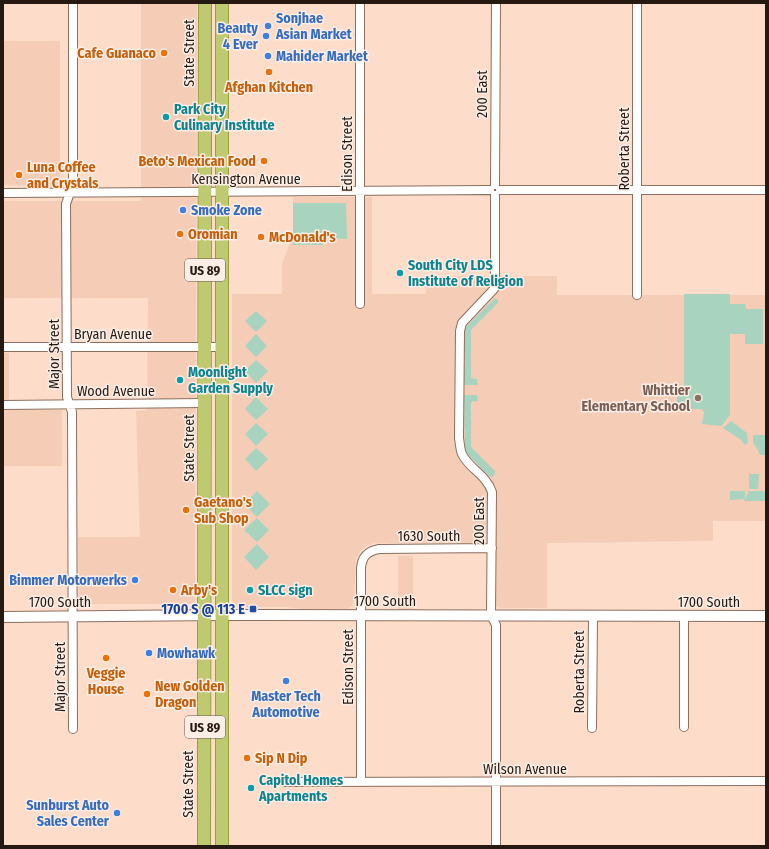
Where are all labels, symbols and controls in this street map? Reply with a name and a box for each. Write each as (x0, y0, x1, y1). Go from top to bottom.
place label: Sonjhae Asian Market (275, 10, 353, 43)
street label: State Street (181, 19, 198, 87)
place label: Beauty 4 Ever (217, 20, 259, 53)
marker: Sonjhae Asian Market (263, 21, 273, 31)
marker: Beauty 4 Ever (261, 31, 271, 41)
place label: Cafe Guanaco (77, 45, 157, 62)
marker: Cafe Guanaco (159, 48, 169, 58)
place label: Mahider Market (276, 48, 369, 65)
marker: Mahider Market (263, 51, 273, 61)
marker: Afghan Kitchen (264, 67, 274, 77)
street label: 200 East (474, 70, 491, 118)
place label: Afghan Kitchen (224, 79, 313, 96)
place label: Park City Culinary Institute (174, 101, 275, 134)
street label: Roberta Street (616, 107, 633, 191)
marker: Park City Culinary Institute (161, 112, 171, 122)
street label: Edison Street (339, 116, 356, 192)
place label: Beto's Mexican Food (138, 153, 256, 170)
marker: Beto's Mexican Food (259, 156, 269, 166)
place label: Luna Coffee and Crystals (27, 159, 98, 192)
marker: Luna Coffee and Crystals (14, 170, 24, 180)
street label: Kensington Avenue (191, 171, 301, 188)
place label: Smoke Zone (191, 202, 262, 219)
marker: Smoke Zone (178, 205, 188, 215)
place label: Oromian (188, 226, 238, 243)
marker: Oromian (175, 229, 185, 239)
place label: McDonald's (269, 229, 336, 246)
marker: McDonald's (256, 232, 266, 242)
place label: South City LDS Institute of Religion (408, 257, 523, 290)
road number: US 89 (185, 259, 225, 281)
marker: South City LDS Institute of Religion (395, 268, 405, 278)
street label: Major Street (46, 318, 63, 389)
street label: Bryan Avenue (74, 326, 152, 343)
place label: Moonlight Garden Supply (188, 364, 273, 397)
marker: Moonlight Garden Supply (175, 375, 185, 385)
place label: Whittier Elementary School (582, 382, 691, 415)
street label: Wood Avenue (77, 383, 155, 400)
marker: Whittier Elementary School (693, 393, 703, 403)
street label: State Street (181, 414, 198, 482)
place label: Gaetano's Sub Shop (194, 494, 252, 527)
street label: 200 East (471, 497, 488, 545)
marker: Gaetano's Sub Shop (181, 505, 191, 515)
street label: 1630 South (398, 528, 460, 545)
place label: Bimmer Motorwerks (9, 572, 127, 589)
marker: Bimmer Motorwerks (130, 575, 140, 585)
place label: Arby's (180, 582, 217, 599)
place label: SLCC sign (258, 582, 313, 599)
marker: Arby's (168, 585, 178, 595)
marker: SLCC sign (245, 585, 255, 595)
street label: 1700 South (354, 593, 416, 610)
street label: 1700 South (29, 594, 91, 611)
street label: 1700 South (678, 594, 740, 611)
place label: 1700 S @ 113 E (161, 601, 245, 618)
marker: 1700 S @ 113 E (248, 604, 258, 614)
street label: Edison Street (340, 629, 357, 705)
street label: Roberta Street (571, 630, 588, 714)
street label: Major Street (52, 641, 69, 712)
place label: Mowhawk (157, 645, 216, 662)
marker: Mowhawk (144, 648, 154, 658)
marker: Veggie House (101, 653, 111, 663)
place label: Veggie House (86, 665, 125, 698)
marker: Master Tech Automotive (281, 676, 291, 686)
place label: New Golden Dragon (155, 678, 225, 711)
place label: Master Tech Automotive (251, 688, 321, 721)
marker: New Golden Dragon (142, 689, 152, 699)
road number: US 89 (185, 716, 225, 738)
street label: State Street (180, 750, 197, 818)
place label: Sip N Dip (255, 750, 308, 767)
marker: Sip N Dip (242, 753, 252, 763)
street label: Wilson Avenue (483, 761, 567, 778)
place label: Capitol Homes Apartments (258, 772, 343, 805)
marker: Capitol Homes Apartments (246, 783, 256, 793)
place label: Sunburst Auto Sales Center (26, 797, 110, 830)
marker: Sunburst Auto Sales Center (112, 808, 122, 818)

